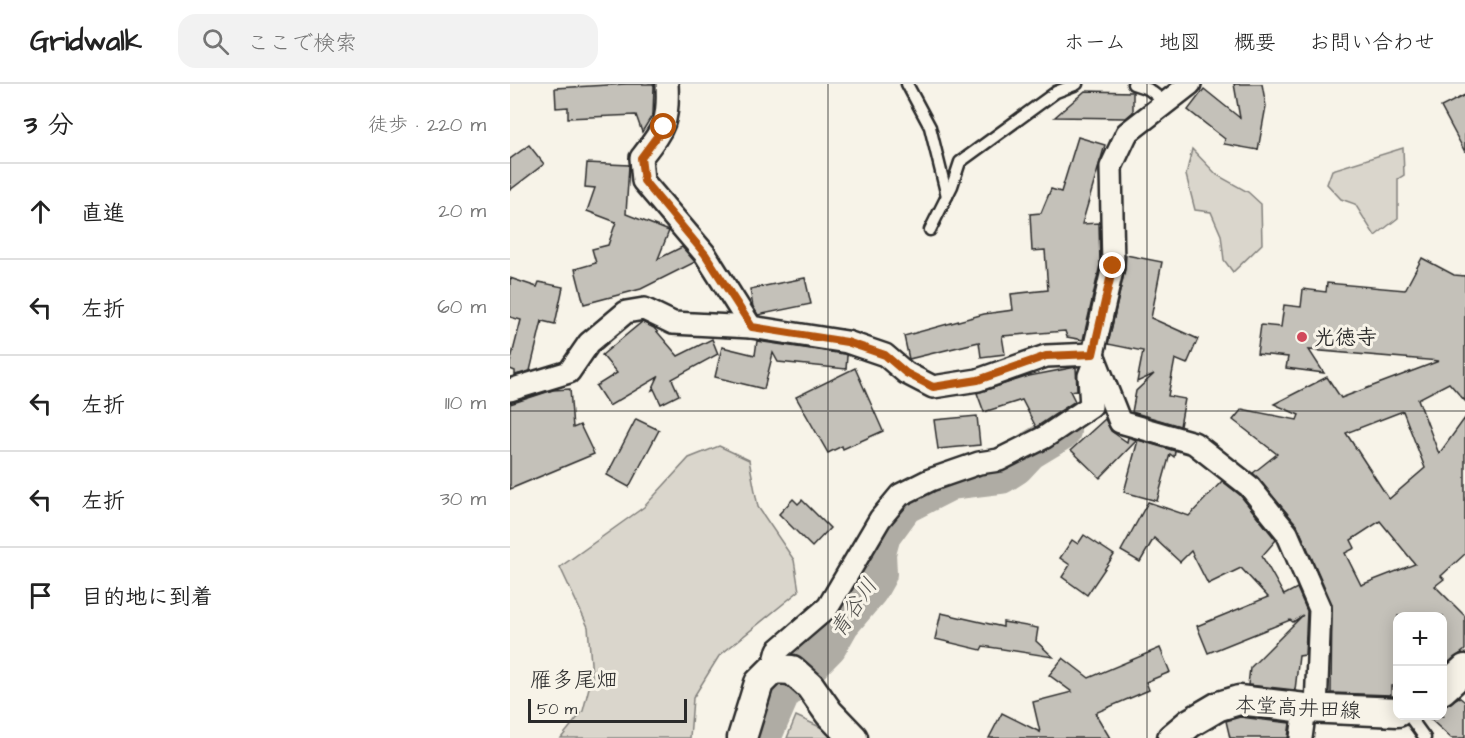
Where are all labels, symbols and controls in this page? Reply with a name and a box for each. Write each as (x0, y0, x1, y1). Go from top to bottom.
search box (178, 14, 598, 68)
text: Gridwalk (30, 22, 142, 61)
icon: search (199, 25, 232, 58)
text: ここで検索 (247, 28, 357, 59)
text: ホーム (1064, 28, 1126, 57)
text: 地図 (1159, 28, 1201, 57)
text: 概要 (1234, 28, 1276, 57)
text: お問い合わせ (1309, 28, 1435, 57)
text: 3 分 (24, 107, 74, 143)
text: 徒歩 · 220 m (368, 111, 486, 139)
route start (650, 113, 676, 139)
icon: ahead (24, 195, 57, 228)
text: 20 m (438, 197, 486, 225)
text: 直進 (81, 198, 125, 229)
route end (1099, 252, 1125, 278)
icon: left (24, 291, 57, 324)
text: 60 m (437, 293, 486, 321)
text: 左折 (81, 294, 125, 325)
place label: 光徳寺 (1314, 323, 1377, 352)
marker: 光徳寺 (1295, 330, 1309, 344)
icon: left (24, 387, 57, 420)
text: 110 m (445, 389, 486, 417)
text: 左折 (81, 390, 125, 421)
icon: left (24, 483, 57, 516)
text: 30 m (440, 485, 486, 513)
text: 左折 (81, 486, 125, 517)
water label: 青谷川 (823, 572, 885, 644)
icon: arrive (24, 579, 57, 612)
text: 目的地に到着 (81, 582, 213, 613)
map controls (1393, 612, 1447, 720)
button: + (1393, 612, 1447, 666)
district label: 雁多尾畑 (530, 665, 618, 696)
button: − (1393, 666, 1447, 720)
street label: 本堂高井田線 (1234, 690, 1362, 726)
scale bar (528, 696, 687, 724)
text: 50 m (537, 698, 577, 720)

